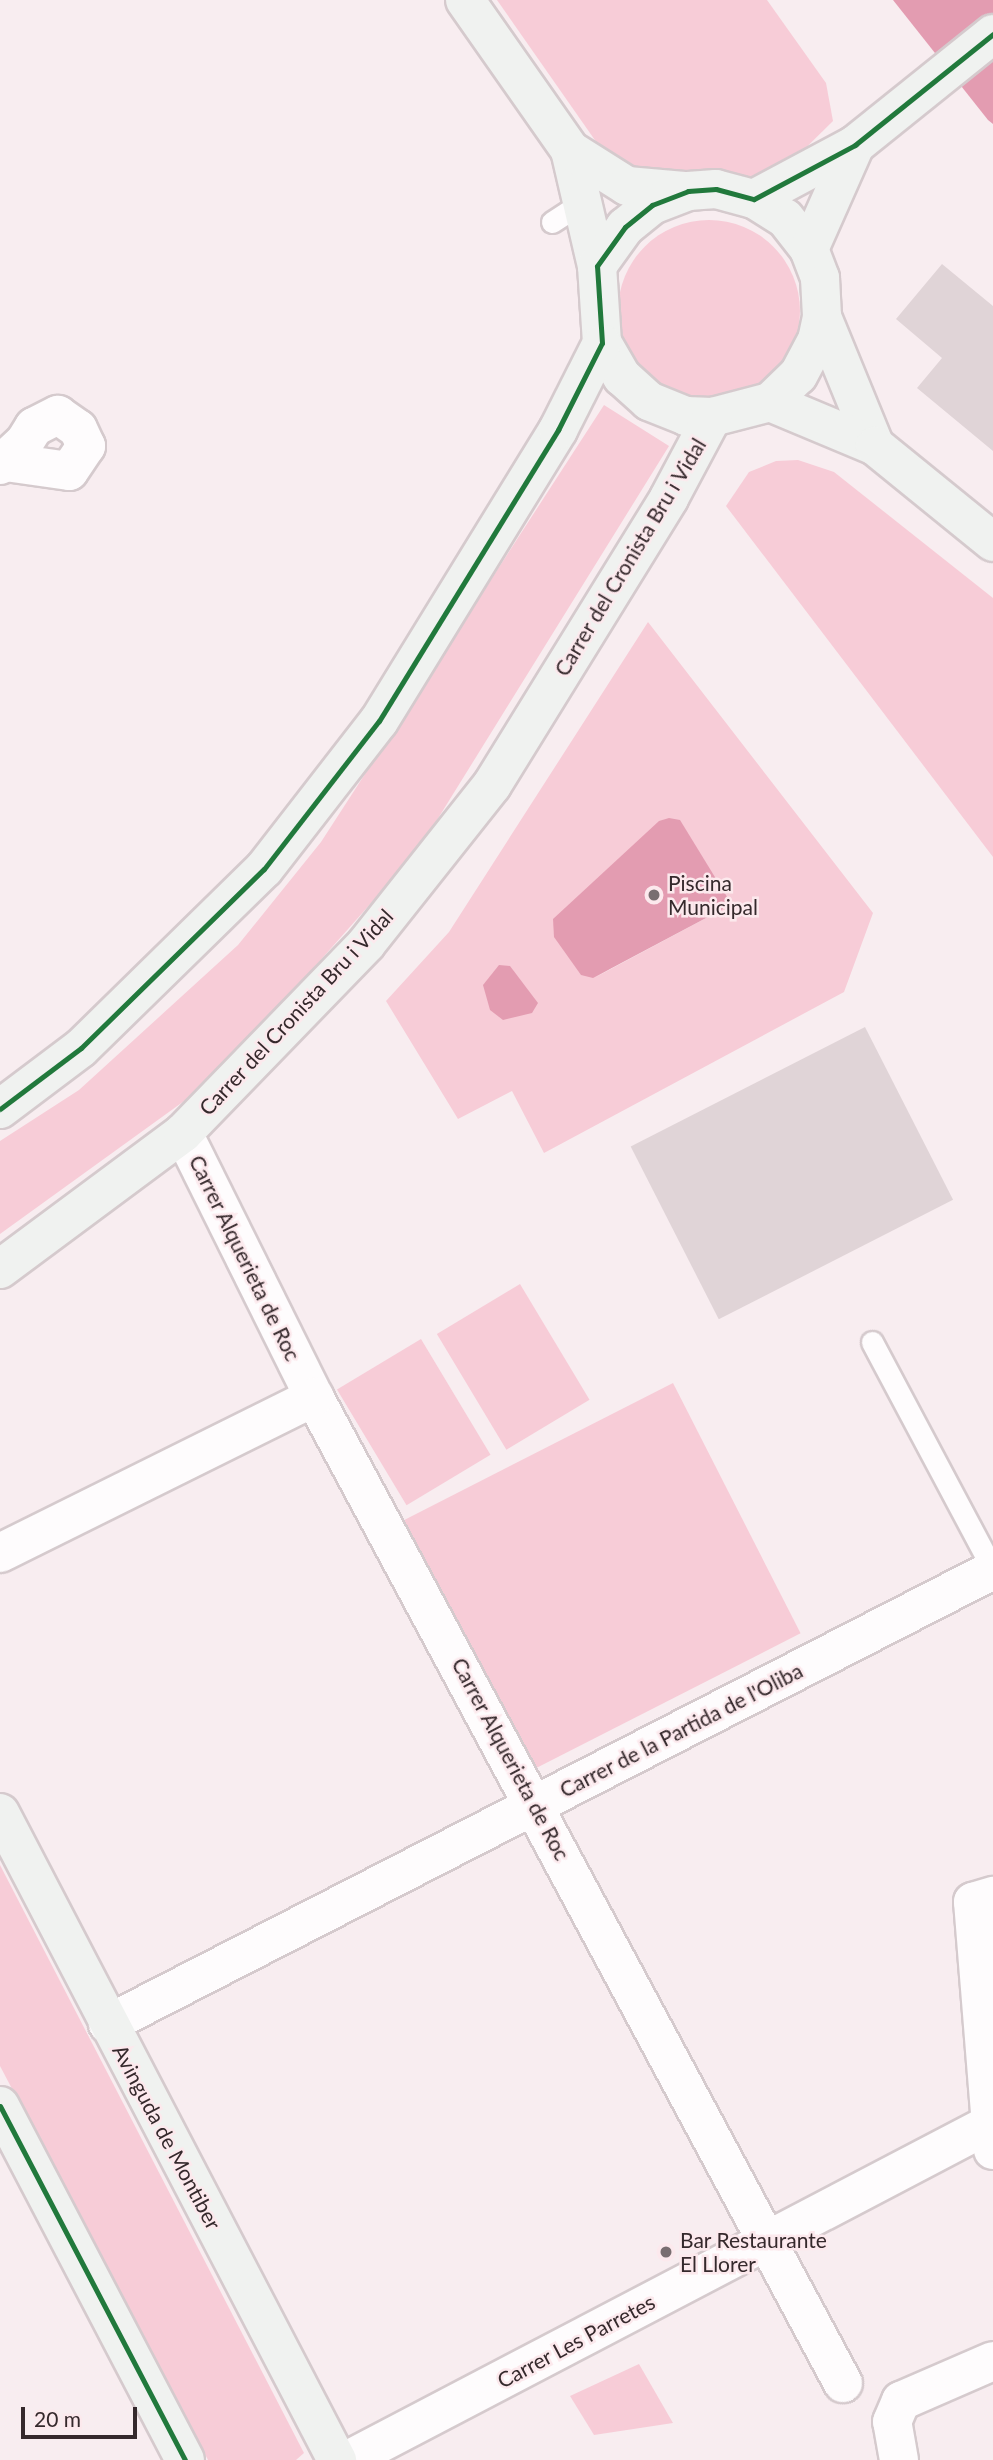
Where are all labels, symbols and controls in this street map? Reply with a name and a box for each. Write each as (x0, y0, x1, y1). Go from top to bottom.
street label: Carrer del Cronista Bru i Vidal (549, 433, 711, 681)
place label: Piscina Municipal (668, 870, 758, 920)
marker: Piscina Municipal (646, 887, 662, 903)
street label: Carrer del Cronista Bru i Vidal (193, 903, 399, 1121)
street label: Carrer Alquerieta de Roc (184, 1151, 306, 1365)
street label: Carrer Alquerieta de Roc (447, 1653, 575, 1865)
street label: Carrer de la Partida de l'Oliba (555, 1658, 807, 1802)
street label: Avinguda de Montiber (108, 2040, 226, 2234)
place label: Bar Restaurante El Llorer (680, 2227, 827, 2277)
marker: Bar Restaurante El Llorer (658, 2244, 674, 2260)
street label: Carrer Les Parretes (493, 2289, 659, 2393)
scale bar (24, 2394, 140, 2438)
text: 20 m (34, 2406, 81, 2431)

